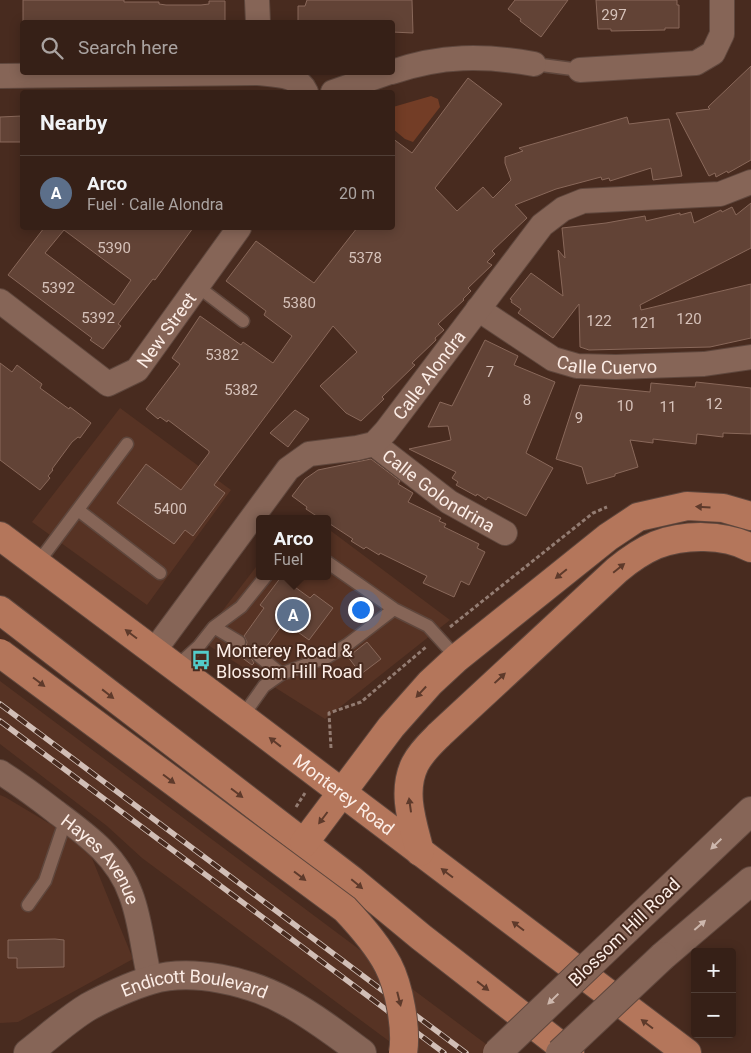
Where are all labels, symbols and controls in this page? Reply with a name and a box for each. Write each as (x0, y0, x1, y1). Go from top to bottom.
house number: 297 (601, 6, 627, 24)
search box (20, 20, 395, 75)
icon: search (38, 34, 66, 62)
text: Search here (78, 36, 178, 59)
text: Nearby (40, 111, 107, 135)
text: Arco (87, 172, 127, 195)
text: A (51, 184, 61, 203)
text: 20 m (339, 184, 375, 203)
text: Fuel · Calle Alondra (87, 195, 223, 214)
house number: 5390 (97, 239, 131, 257)
house number: 5378 (348, 249, 382, 267)
house number: 5392 (41, 279, 75, 297)
street label: New Street (132, 288, 200, 372)
house number: 5380 (282, 294, 316, 312)
house number: 5392 (81, 309, 115, 327)
house number: 120 (676, 310, 702, 328)
house number: 122 (586, 312, 612, 330)
house number: 121 (631, 314, 657, 332)
street label: Calle Alondra (388, 326, 469, 423)
house number: 5382 (205, 346, 239, 364)
street label: Calle Cuervo (554, 350, 658, 378)
house number: 7 (486, 363, 494, 381)
house number: 5382 (224, 381, 258, 399)
house number: 8 (523, 391, 531, 409)
house number: 12 (706, 395, 722, 413)
house number: 10 (617, 397, 633, 415)
house number: 11 (660, 398, 676, 416)
house number: 9 (575, 409, 583, 427)
street label: Calle Golondrina (379, 444, 499, 536)
house number: 5400 (153, 500, 187, 518)
one-way arrow (695, 503, 711, 511)
popup (256, 515, 331, 580)
text: Arco (273, 527, 314, 550)
text: Fuel (273, 550, 303, 569)
one-way arrow (613, 563, 626, 574)
one-way arrow (555, 569, 568, 580)
pin: A (277, 596, 309, 634)
your location (348, 597, 374, 623)
one-way arrow (124, 629, 138, 639)
place label: Monterey Road & Blossom Hill Road (216, 640, 363, 682)
bus stop icon: Monterey Road & Blossom Hill Road (190, 649, 212, 671)
one-way arrow (493, 672, 505, 684)
one-way arrow (32, 676, 45, 687)
one-way arrow (415, 685, 427, 697)
one-way arrow (101, 688, 114, 699)
one-way arrow (268, 737, 282, 747)
street label: Monterey Road (289, 749, 399, 839)
one-way arrow (162, 774, 176, 784)
one-way arrow (230, 787, 243, 798)
one-way arrow (406, 796, 414, 812)
street label: Hayes Avenue (57, 809, 144, 907)
one-way arrow (318, 811, 328, 825)
one-way arrow (710, 838, 722, 850)
one-way arrow (441, 868, 454, 879)
one-way arrow (293, 871, 307, 881)
street label: Blossom Hill Road (564, 873, 684, 991)
one-way arrow (350, 878, 363, 889)
one-way arrow (694, 919, 707, 930)
one-way arrow (512, 921, 525, 932)
map controls (691, 948, 736, 1038)
button: + (691, 948, 736, 993)
street label: Endicott Boulevard (118, 965, 271, 1002)
one-way arrow (476, 981, 489, 992)
one-way arrow (395, 991, 403, 1006)
one-way arrow (548, 993, 560, 1005)
button: − (691, 993, 736, 1038)
one-way arrow (640, 1019, 654, 1029)

